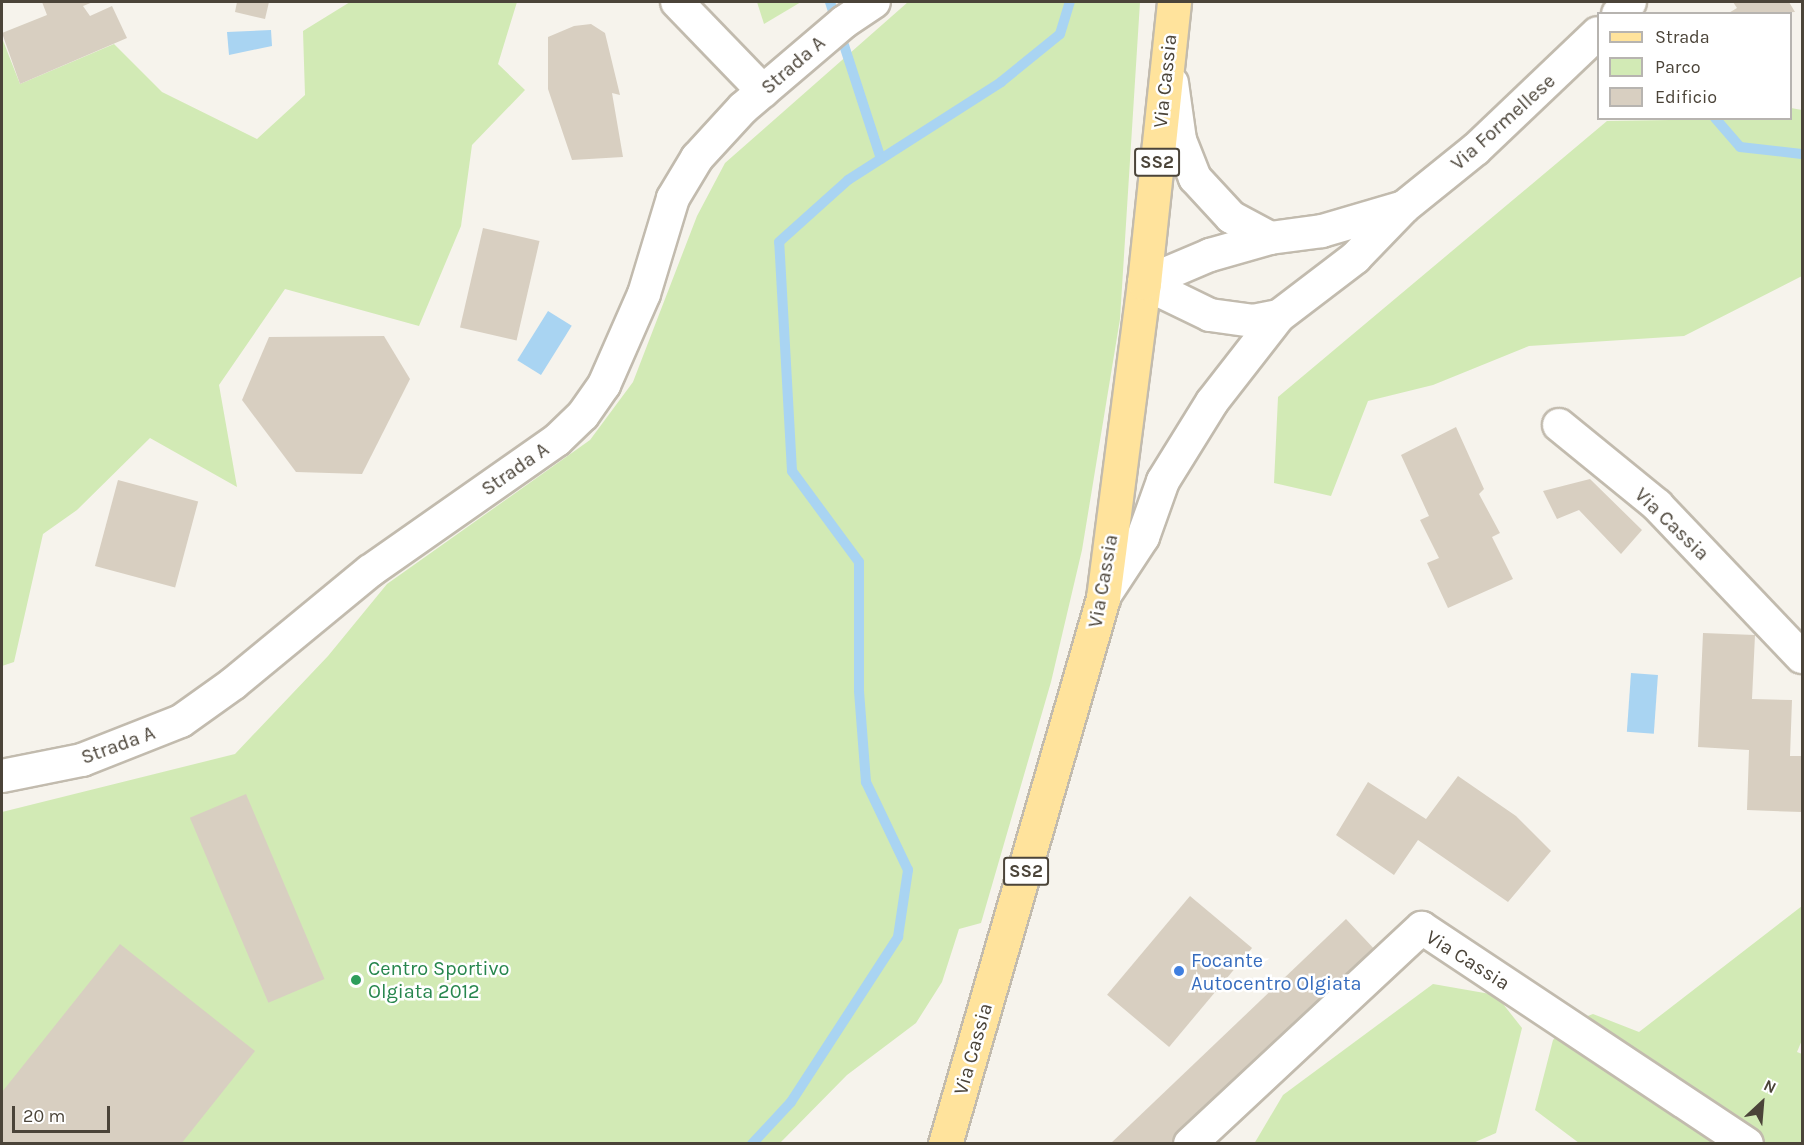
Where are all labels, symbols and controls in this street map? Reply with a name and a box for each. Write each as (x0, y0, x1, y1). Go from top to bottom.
legend (1597, 12, 1792, 120)
text: Strada (1655, 26, 1710, 48)
street label: Strada A (756, 31, 830, 99)
street label: Via Cassia (1148, 33, 1182, 129)
text: Parco (1655, 56, 1701, 78)
street label: Via Formellese (1446, 69, 1560, 175)
text: Edificio (1655, 86, 1717, 108)
road number: SS2 (1133, 147, 1181, 177)
street label: Strada A (477, 437, 553, 501)
street label: Via Cassia (1630, 483, 1714, 565)
street label: Via Cassia (1083, 533, 1123, 629)
street label: Strada A (78, 721, 158, 769)
road number: SS2 (1002, 856, 1050, 886)
street label: Via Cassia (1422, 925, 1514, 995)
place label: Focante Autocentro Olgiata (1191, 948, 1361, 995)
place label: Centro Sportivo Olgiata 2012 (368, 957, 509, 1004)
marker: Focante Autocentro Olgiata (1172, 964, 1186, 978)
marker: Centro Sportivo Olgiata 2012 (349, 973, 363, 987)
street label: Via Cassia (948, 1000, 998, 1098)
north arrow (1732, 1073, 1792, 1133)
text: N (1761, 1075, 1779, 1097)
scale bar (15, 1094, 112, 1132)
text: 20 m (23, 1105, 65, 1127)

